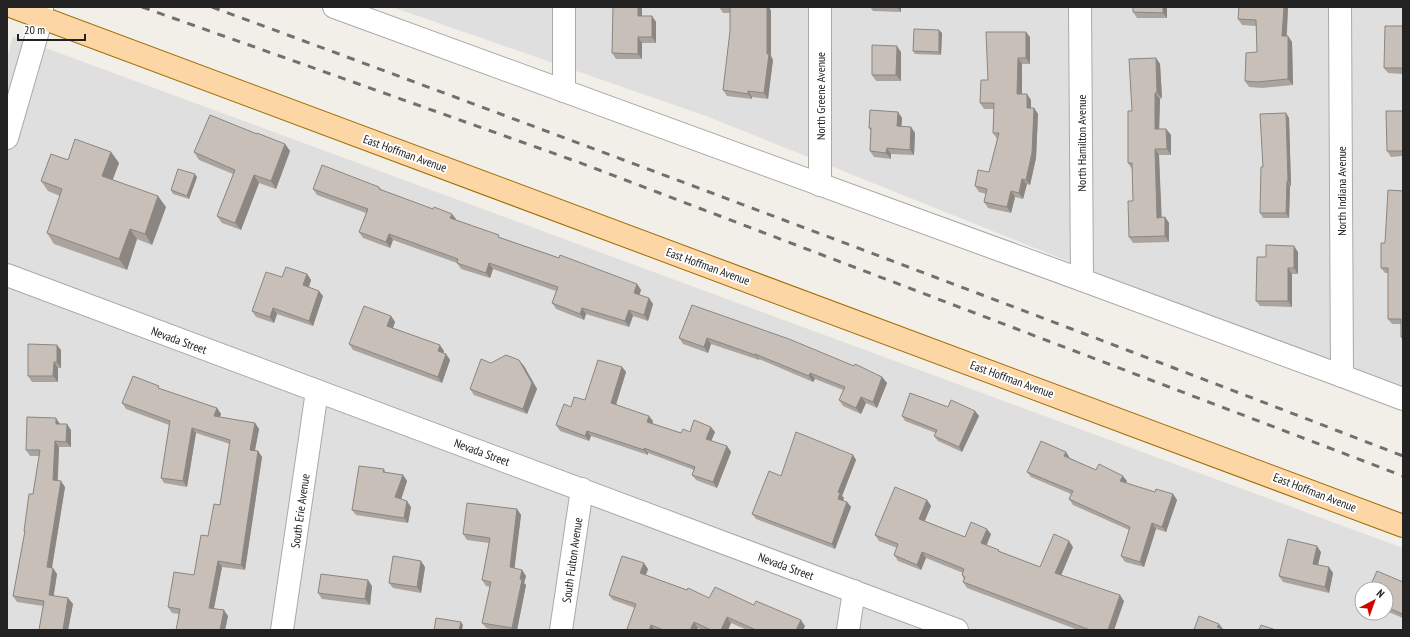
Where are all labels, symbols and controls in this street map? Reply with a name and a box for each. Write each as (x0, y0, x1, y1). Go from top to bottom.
scale bar (18, 16, 85, 42)
text: 20 m (24, 22, 45, 37)
street label: North Greene Avenue (813, 52, 828, 140)
street label: North Hamilton Avenue (1074, 94, 1089, 192)
street label: East Hoffman Avenue (361, 131, 449, 175)
street label: North Indiana Avenue (1334, 146, 1349, 236)
street label: East Hoffman Avenue (664, 244, 752, 288)
street label: Nevada Street (149, 323, 209, 357)
street label: East Hoffman Avenue (968, 357, 1056, 401)
street label: Nevada Street (452, 435, 512, 469)
street label: East Hoffman Avenue (1271, 469, 1359, 515)
street label: South Erie Avenue (287, 473, 313, 549)
street label: South Fulton Avenue (559, 516, 585, 604)
street label: Nevada Street (756, 549, 816, 583)
north arrow (1354, 581, 1394, 621)
text: N (1374, 586, 1387, 601)

